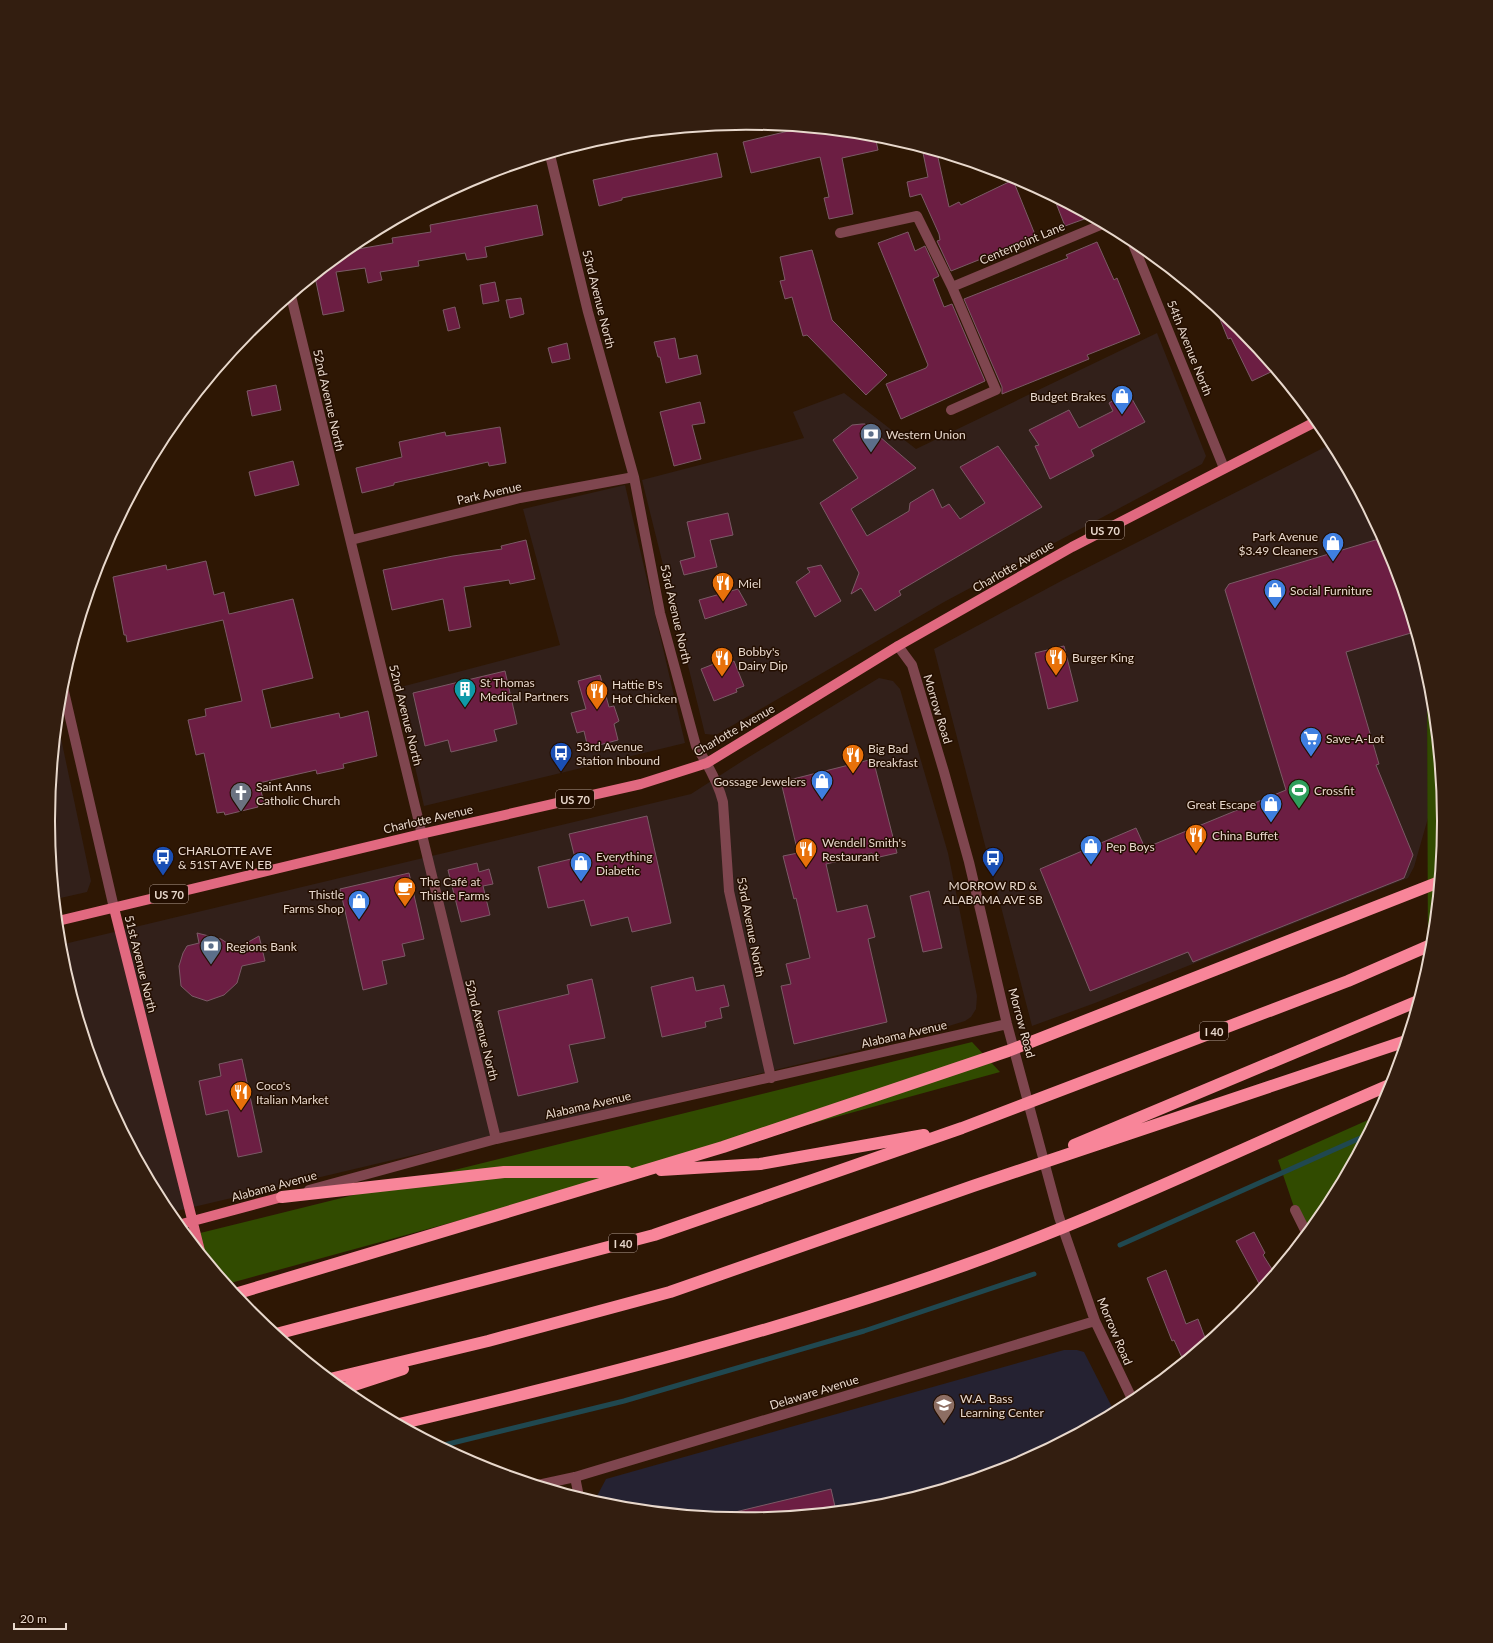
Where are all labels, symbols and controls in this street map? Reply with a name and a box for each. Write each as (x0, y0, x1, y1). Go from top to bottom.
street label: Centerpoint Lane (977, 218, 1067, 268)
street label: 53rd Avenue North (579, 248, 619, 350)
street label: 54th Avenue North (1164, 298, 1216, 398)
street label: 52nd Avenue North (310, 348, 348, 452)
shop icon: Budget Brakes (1109, 383, 1135, 416)
place label: Budget Brakes (1030, 389, 1106, 404)
bank icon: Western Union (858, 421, 884, 454)
place label: Western Union (886, 427, 966, 442)
street label: Park Avenue (455, 478, 523, 508)
road number: US 70 (1086, 521, 1124, 539)
place label: Park Avenue $3.49 Cleaners (1239, 529, 1318, 558)
shop icon: Park Avenue $3.49 Cleaners (1320, 530, 1346, 563)
street label: Charlotte Avenue (970, 537, 1056, 595)
street label: 53rd Avenue North (657, 563, 695, 665)
restaurant icon: Miel (710, 570, 736, 603)
place label: Miel (738, 576, 761, 591)
shop icon: Social Furniture (1262, 577, 1288, 610)
place label: Social Furniture (1290, 583, 1372, 598)
place label: Bobby's Dairy Dip (738, 644, 788, 673)
restaurant icon: Burger King (1043, 644, 1069, 677)
restaurant icon: Bobby's Dairy Dip (709, 645, 735, 678)
place label: Burger King (1072, 650, 1134, 665)
street label: 52nd Avenue North (386, 663, 426, 767)
street label: Morrow Road (920, 672, 956, 746)
place label: St Thomas Medical Partners (480, 675, 569, 704)
building icon: St Thomas Medical Partners (452, 676, 478, 709)
place label: Hattie B's Hot Chicken (612, 677, 677, 706)
restaurant icon: Hattie B's Hot Chicken (584, 678, 610, 711)
street label: Charlotte Avenue (691, 701, 777, 759)
supermarket icon: Save-A-Lot (1298, 725, 1324, 758)
place label: Save-A-Lot (1326, 731, 1385, 746)
place label: 53rd Avenue Station Inbound (576, 739, 660, 768)
bus stop icon: 53rd Avenue Station Inbound (548, 740, 574, 773)
place label: Big Bad Breakfast (868, 741, 918, 770)
restaurant icon: Big Bad Breakfast (840, 742, 866, 775)
shop icon: Gossage Jewelers (809, 768, 835, 801)
place label: Gossage Jewelers (713, 774, 806, 789)
sports icon: Crossfit (1286, 777, 1312, 810)
place label: Saint Anns Catholic Church (256, 779, 340, 808)
church icon: Saint Anns Catholic Church (228, 780, 254, 813)
place label: Crossfit (1314, 783, 1355, 798)
road number: US 70 (556, 790, 594, 808)
shop icon: Great Escape (1258, 791, 1284, 824)
place label: Great Escape (1187, 797, 1256, 812)
street label: Charlotte Avenue (382, 801, 474, 837)
restaurant icon: China Buffet (1183, 822, 1209, 855)
place label: China Buffet (1212, 828, 1279, 843)
shop icon: Pep Boys (1078, 833, 1104, 866)
place label: Wendell Smith's Restaurant (822, 835, 906, 864)
restaurant icon: Wendell Smith's Restaurant (793, 836, 819, 869)
place label: Pep Boys (1106, 839, 1155, 854)
place label: CHARLOTTE AVE & 51ST AVE N EB (178, 843, 272, 872)
bus stop icon: CHARLOTTE AVE & 51ST AVE N EB (150, 844, 176, 877)
bus stop icon: MORROW RD & ALABAMA AVE SB (980, 845, 1006, 878)
place label: Everything Diabetic (596, 849, 652, 878)
shop icon: Everything Diabetic (568, 850, 594, 883)
place label: The Café at Thistle Farms (420, 874, 490, 903)
cafe icon: The Café at Thistle Farms (392, 875, 418, 908)
street label: 53rd Avenue North (734, 876, 768, 978)
place label: MORROW RD & ALABAMA AVE SB (943, 878, 1043, 907)
road number: US 70 (150, 885, 188, 903)
place label: Thistle Farms Shop (283, 887, 344, 916)
shop icon: Thistle Farms Shop (346, 888, 372, 921)
street label: 51st Avenue North (122, 914, 160, 1014)
bank icon: Regions Bank (198, 933, 224, 966)
place label: Regions Bank (226, 939, 298, 954)
street label: 52nd Avenue North (462, 978, 502, 1082)
street label: Morrow Road (1005, 986, 1039, 1060)
street label: Alabama Avenue (860, 1017, 948, 1051)
road number: I 40 (1200, 1022, 1228, 1040)
place label: Coco's Italian Market (256, 1078, 329, 1107)
restaurant icon: Coco's Italian Market (228, 1079, 254, 1112)
street label: Alabama Avenue (544, 1088, 632, 1122)
street label: Alabama Avenue (230, 1167, 318, 1205)
road number: I 40 (609, 1234, 637, 1252)
street label: Morrow Road (1094, 1295, 1136, 1367)
street label: Delaware Avenue (768, 1371, 860, 1413)
place label: W.A. Bass Learning Center (960, 1391, 1044, 1420)
school or university icon: W.A. Bass Learning Center (931, 1392, 957, 1425)
scale bar (14, 1605, 66, 1631)
text: 20 m (20, 1611, 47, 1626)

